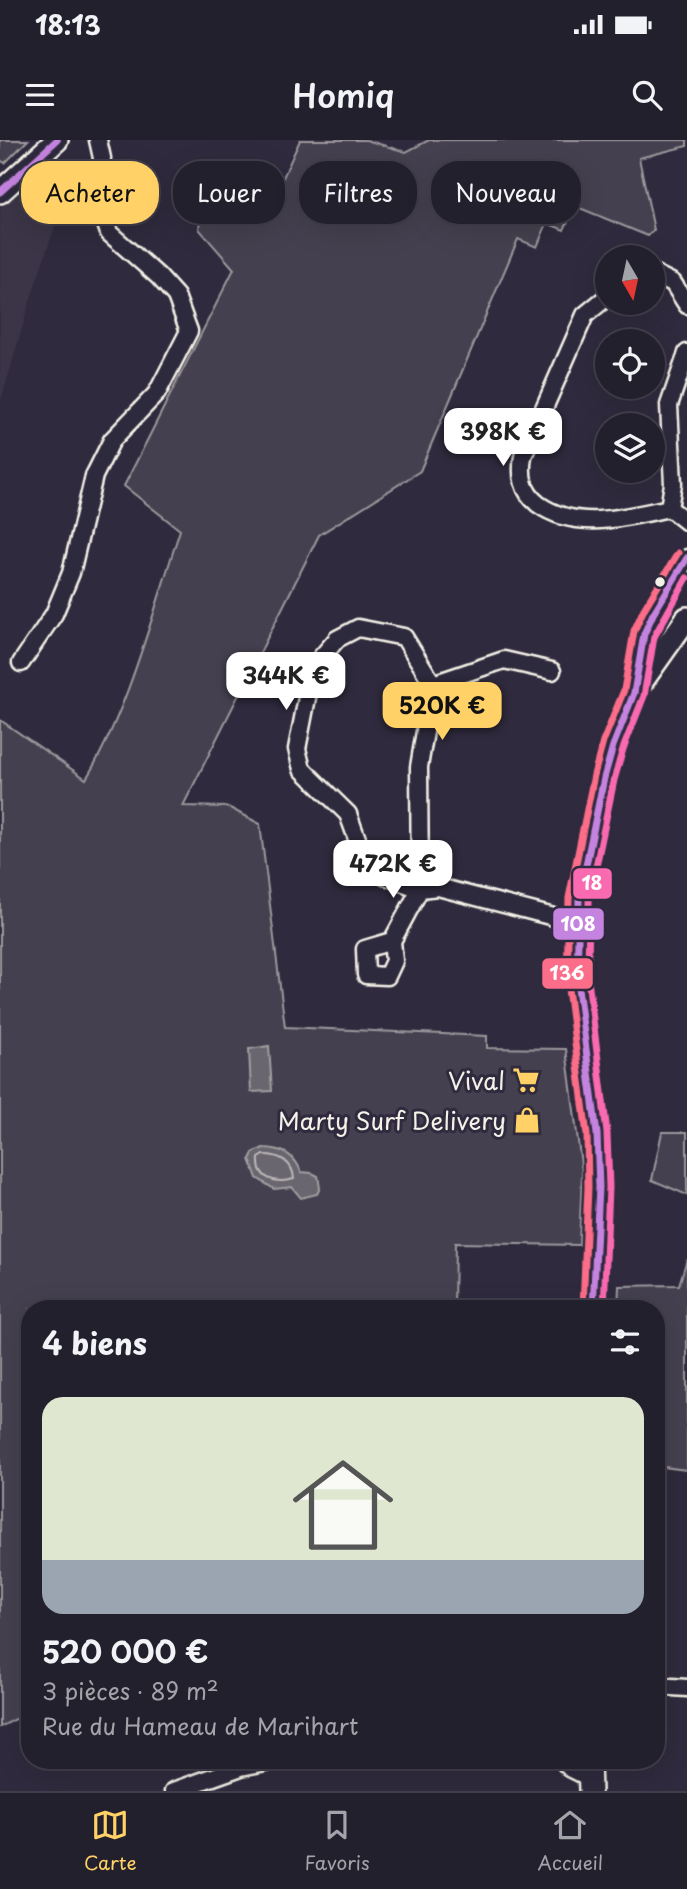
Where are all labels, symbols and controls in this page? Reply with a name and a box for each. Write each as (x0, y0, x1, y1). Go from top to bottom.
text: 18:13 (35, 5, 101, 44)
text: Homiq (293, 71, 394, 119)
icon: menu (21, 76, 59, 114)
icon: search (628, 76, 666, 114)
chip: Acheter (21, 161, 159, 224)
chip: Louer (173, 161, 285, 224)
chip: Filtres (299, 161, 417, 224)
chip: Nouveau (431, 161, 581, 224)
north arrow (595, 245, 665, 315)
map controls (595, 245, 665, 483)
button: locate (595, 329, 665, 399)
pin: 398K € (446, 408, 560, 468)
text: 398K € (460, 413, 546, 448)
button: layers (595, 413, 665, 483)
unlabelled marker (653, 575, 667, 589)
pin: 344K € (229, 652, 343, 712)
text: 344K € (242, 657, 330, 692)
pin: 520K € (385, 682, 499, 742)
text: 520K € (399, 687, 485, 722)
pin: 472K € (336, 840, 450, 900)
text: 472K € (349, 845, 437, 880)
line badge: 18 (572, 867, 613, 900)
text: 18 (582, 868, 603, 896)
line badge: 108 (552, 907, 605, 941)
text: 108 (560, 909, 596, 937)
line badge: 136 (541, 957, 594, 990)
text: 136 (550, 958, 584, 986)
place label: Vival (448, 1062, 505, 1098)
supermarket icon: Vival (511, 1065, 541, 1095)
place label: Marty Surf Delivery (278, 1102, 506, 1138)
shop icon: Marty Surf Delivery (512, 1105, 542, 1135)
text: 4 biens (42, 1320, 147, 1365)
icon: filters (606, 1323, 644, 1361)
icon: home (280, 1442, 406, 1568)
text: 520 000 € (42, 1628, 209, 1673)
text: 3 pièces · 89 m² (42, 1673, 219, 1708)
text: Rue du Hameau de Marihart (42, 1708, 358, 1743)
tab: Carte (84, 1806, 137, 1876)
tab: Favoris (304, 1806, 370, 1876)
tab: Accueil (538, 1806, 603, 1876)

